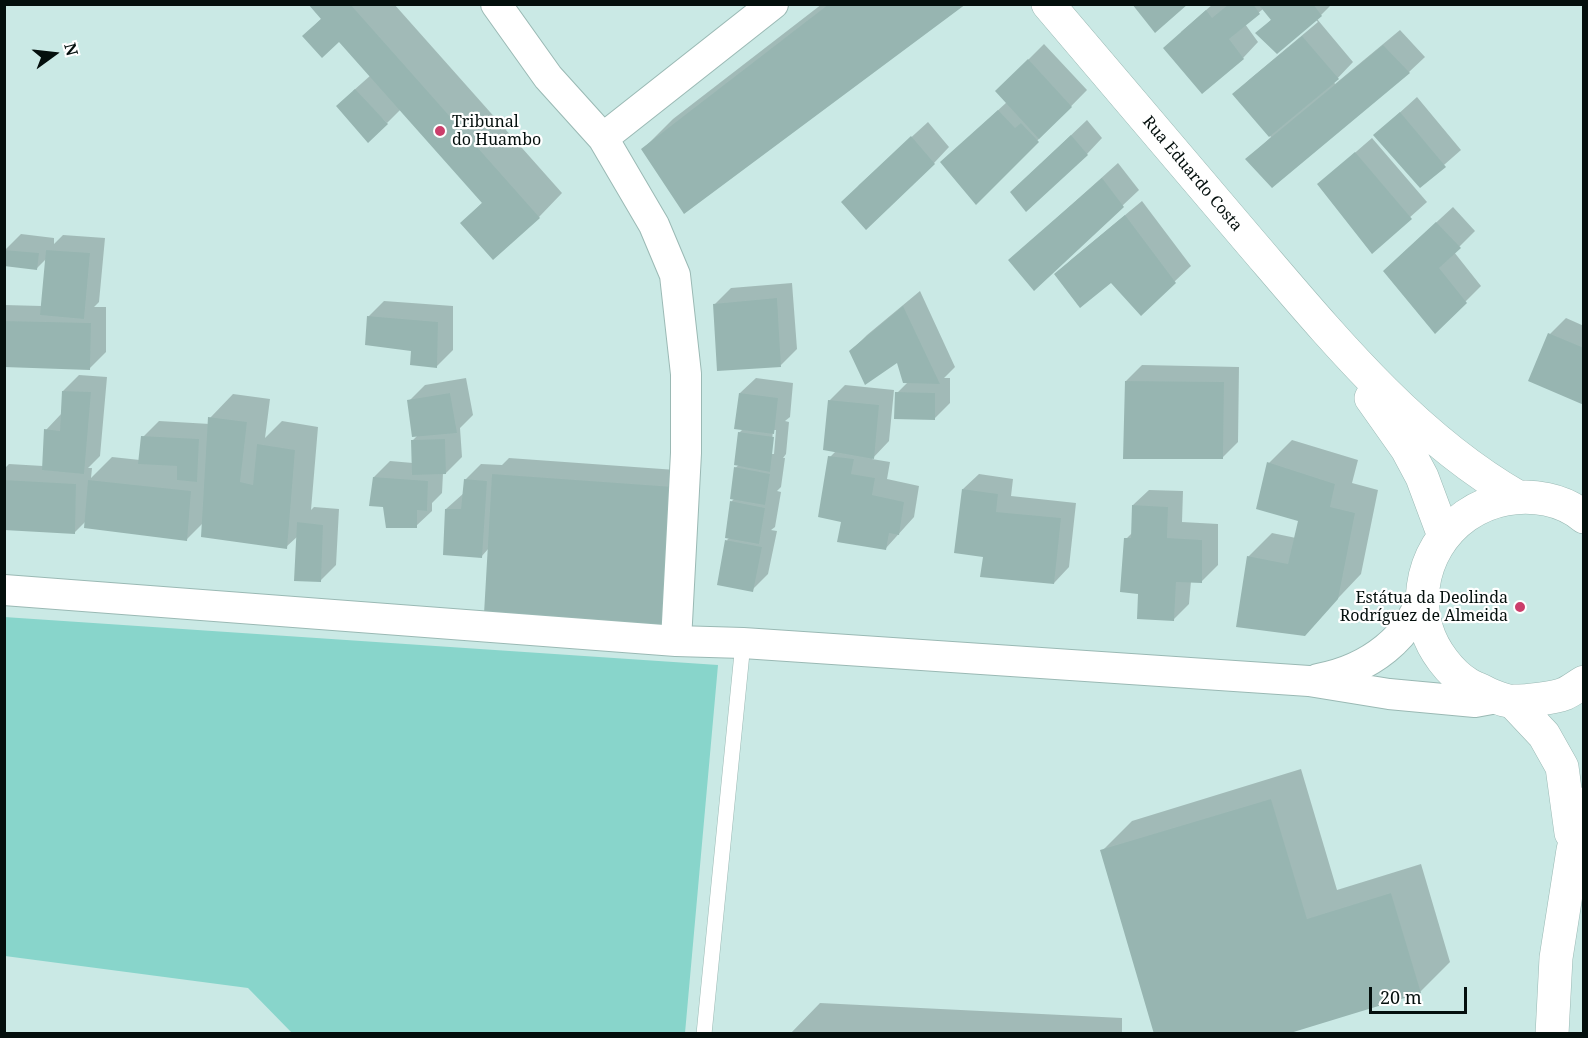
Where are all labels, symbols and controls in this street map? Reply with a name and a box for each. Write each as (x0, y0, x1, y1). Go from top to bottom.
north arrow (24, 24, 84, 84)
text: N (59, 40, 84, 58)
place label: Tribunal do Huambo (452, 112, 541, 150)
street label: Rua Eduardo Costa (1138, 113, 1246, 235)
marker: Tribunal do Huambo (433, 124, 447, 138)
place label: Estátua da Deolinda Rodríguez de Almeida (1340, 588, 1508, 626)
marker: Estátua da Deolinda Rodríguez de Almeida (1513, 600, 1527, 614)
scale bar (1372, 975, 1470, 1013)
text: 20 m (1380, 985, 1422, 1009)

